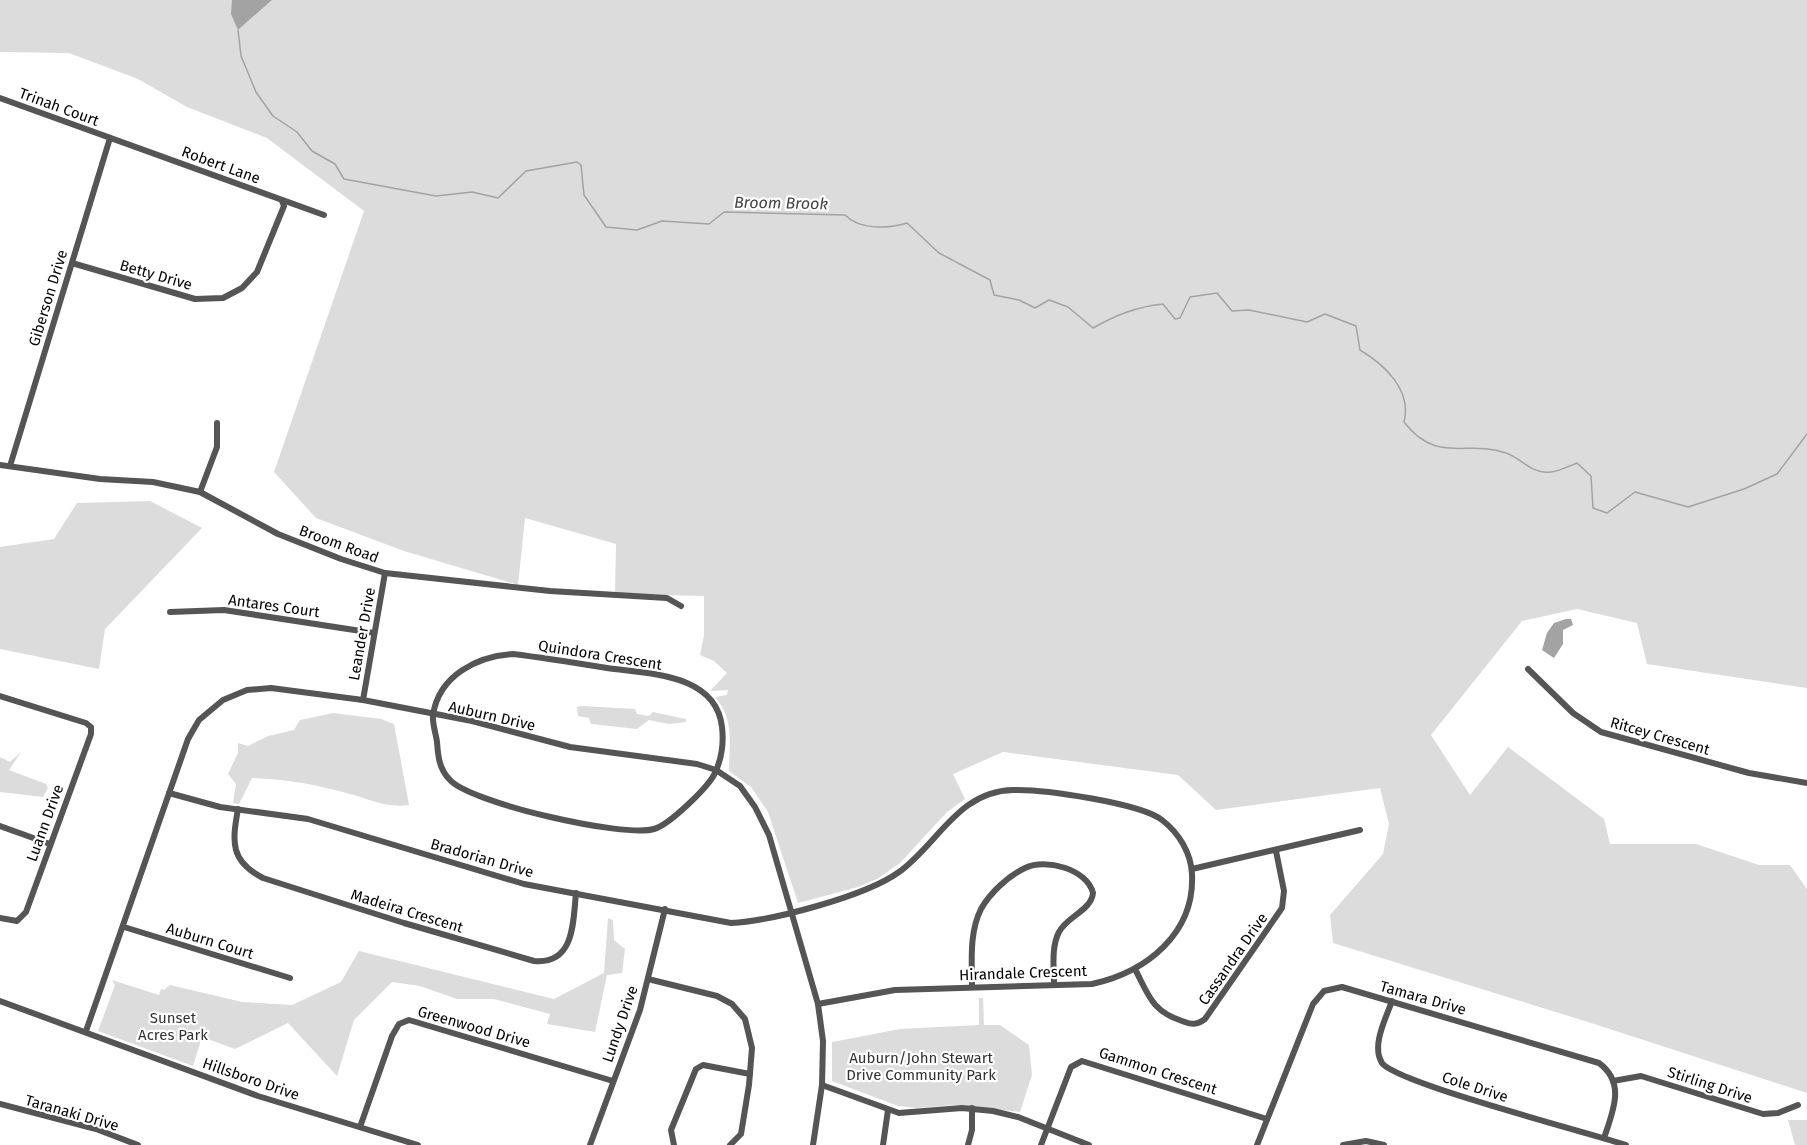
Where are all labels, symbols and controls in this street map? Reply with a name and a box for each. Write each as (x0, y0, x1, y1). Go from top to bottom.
street label: Trinah Court (17, 84, 102, 130)
street label: Robert Lane (179, 142, 263, 188)
water label: Broom Brook (734, 193, 828, 213)
street label: Giberson Drive (25, 248, 71, 348)
street label: Betty Drive (118, 256, 194, 294)
street label: Broom Road (297, 521, 381, 567)
street label: Leander Drive (345, 586, 379, 682)
street label: Antares Court (227, 591, 321, 621)
street label: Quindora Crescent (537, 636, 664, 674)
street label: Auburn Drive (447, 697, 537, 735)
street label: Ritcey Crescent (1608, 713, 1712, 759)
street label: Luann Drive (23, 782, 67, 864)
street label: Bradorian Drive (428, 835, 536, 881)
street label: Madeira Crescent (349, 885, 466, 937)
street label: Cassandra Drive (1195, 909, 1271, 1009)
street label: Auburn Court (164, 919, 256, 963)
street label: Hirandale Crescent (959, 962, 1088, 984)
street label: Tamara Drive (1378, 977, 1468, 1019)
street label: Lundy Drive (598, 983, 642, 1065)
street label: Greenwood Drive (416, 1002, 532, 1052)
park label: Sunset Acres Park (138, 1009, 208, 1044)
street label: Gammon Crescent (1097, 1043, 1220, 1099)
park label: Auburn/John Stewart Drive Community Park (846, 1049, 996, 1084)
street label: Hillsboro Drive (200, 1054, 302, 1104)
street label: Stirling Drive (1665, 1063, 1755, 1107)
street label: Cole Drive (1440, 1068, 1510, 1106)
street label: Taranaki Drive (23, 1091, 121, 1135)

